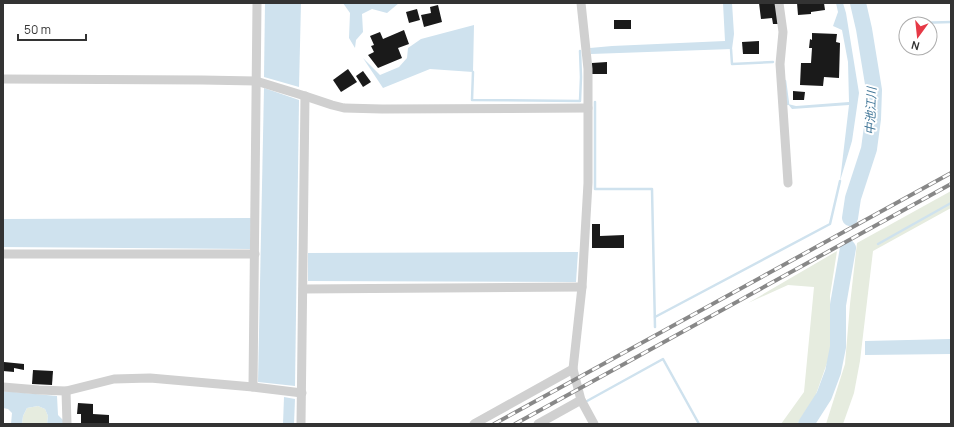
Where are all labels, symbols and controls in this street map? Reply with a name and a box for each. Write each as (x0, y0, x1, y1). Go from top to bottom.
scale bar (18, 16, 86, 42)
north arrow (898, 16, 938, 56)
text: 50 m (24, 21, 51, 38)
text: N (909, 38, 921, 54)
water label: 中池江川 (861, 85, 880, 135)

